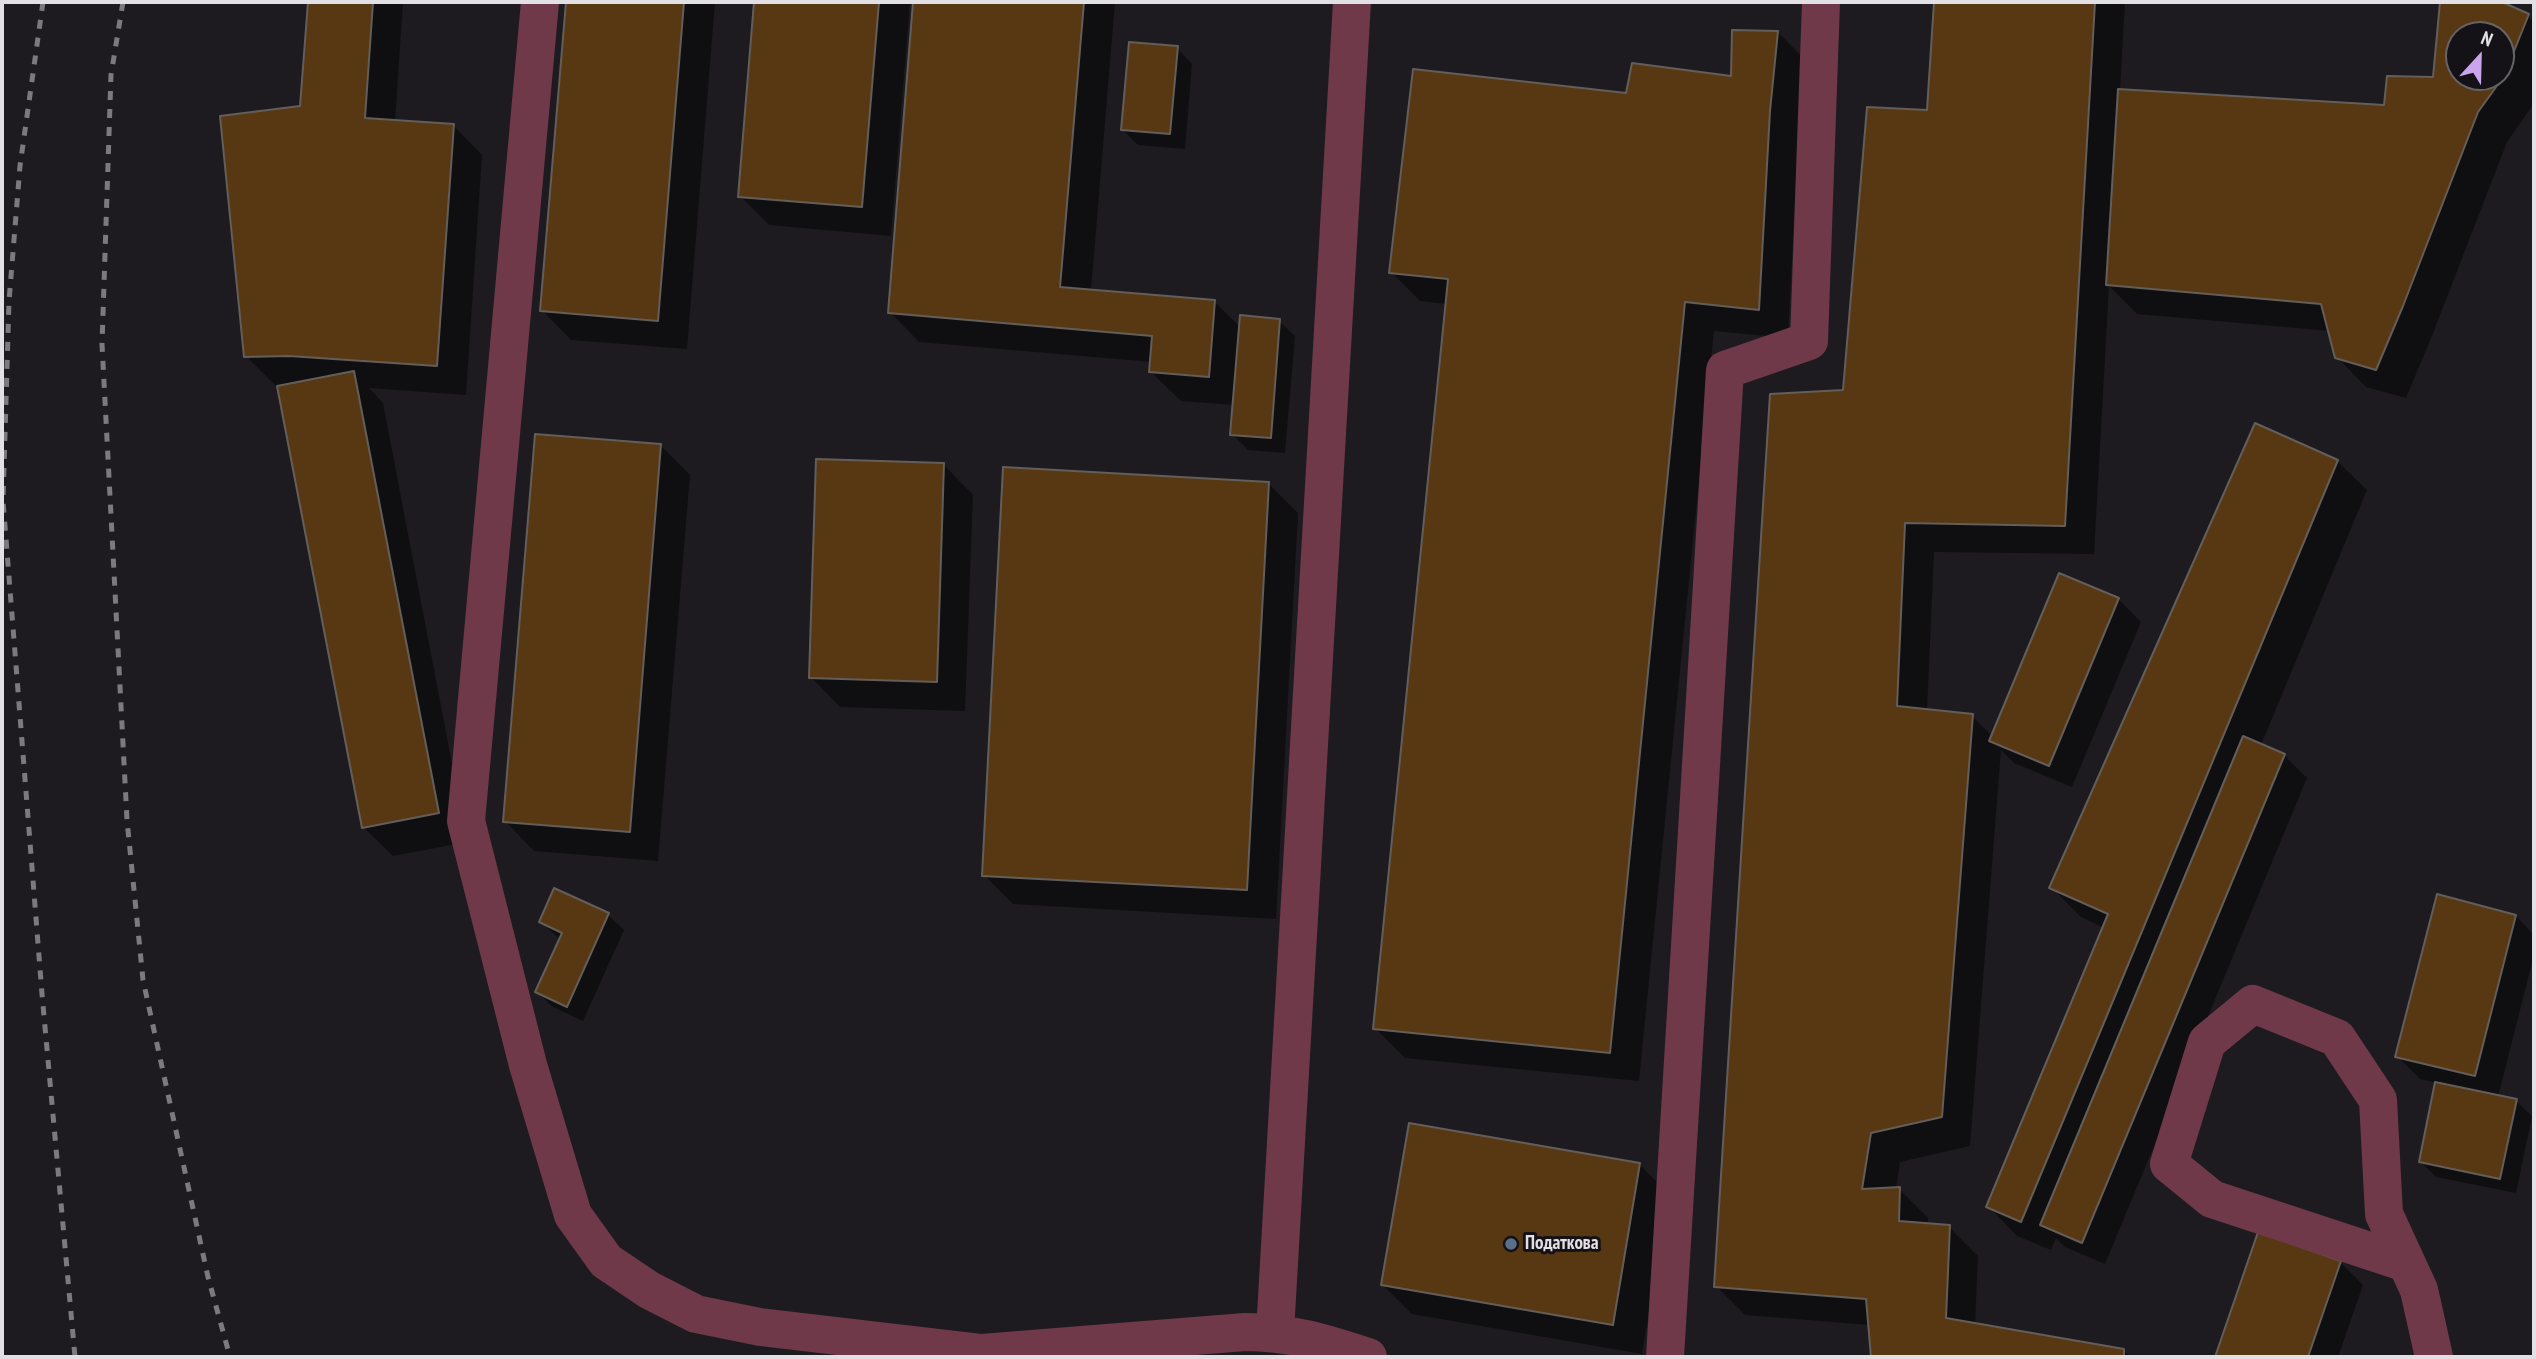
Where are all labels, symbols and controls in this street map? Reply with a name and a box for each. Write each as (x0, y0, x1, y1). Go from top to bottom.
north arrow (2445, 21, 2515, 91)
text: N (2478, 25, 2496, 51)
place label: Податкова (1525, 1233, 1599, 1255)
marker: Податкова (1503, 1236, 1519, 1252)

